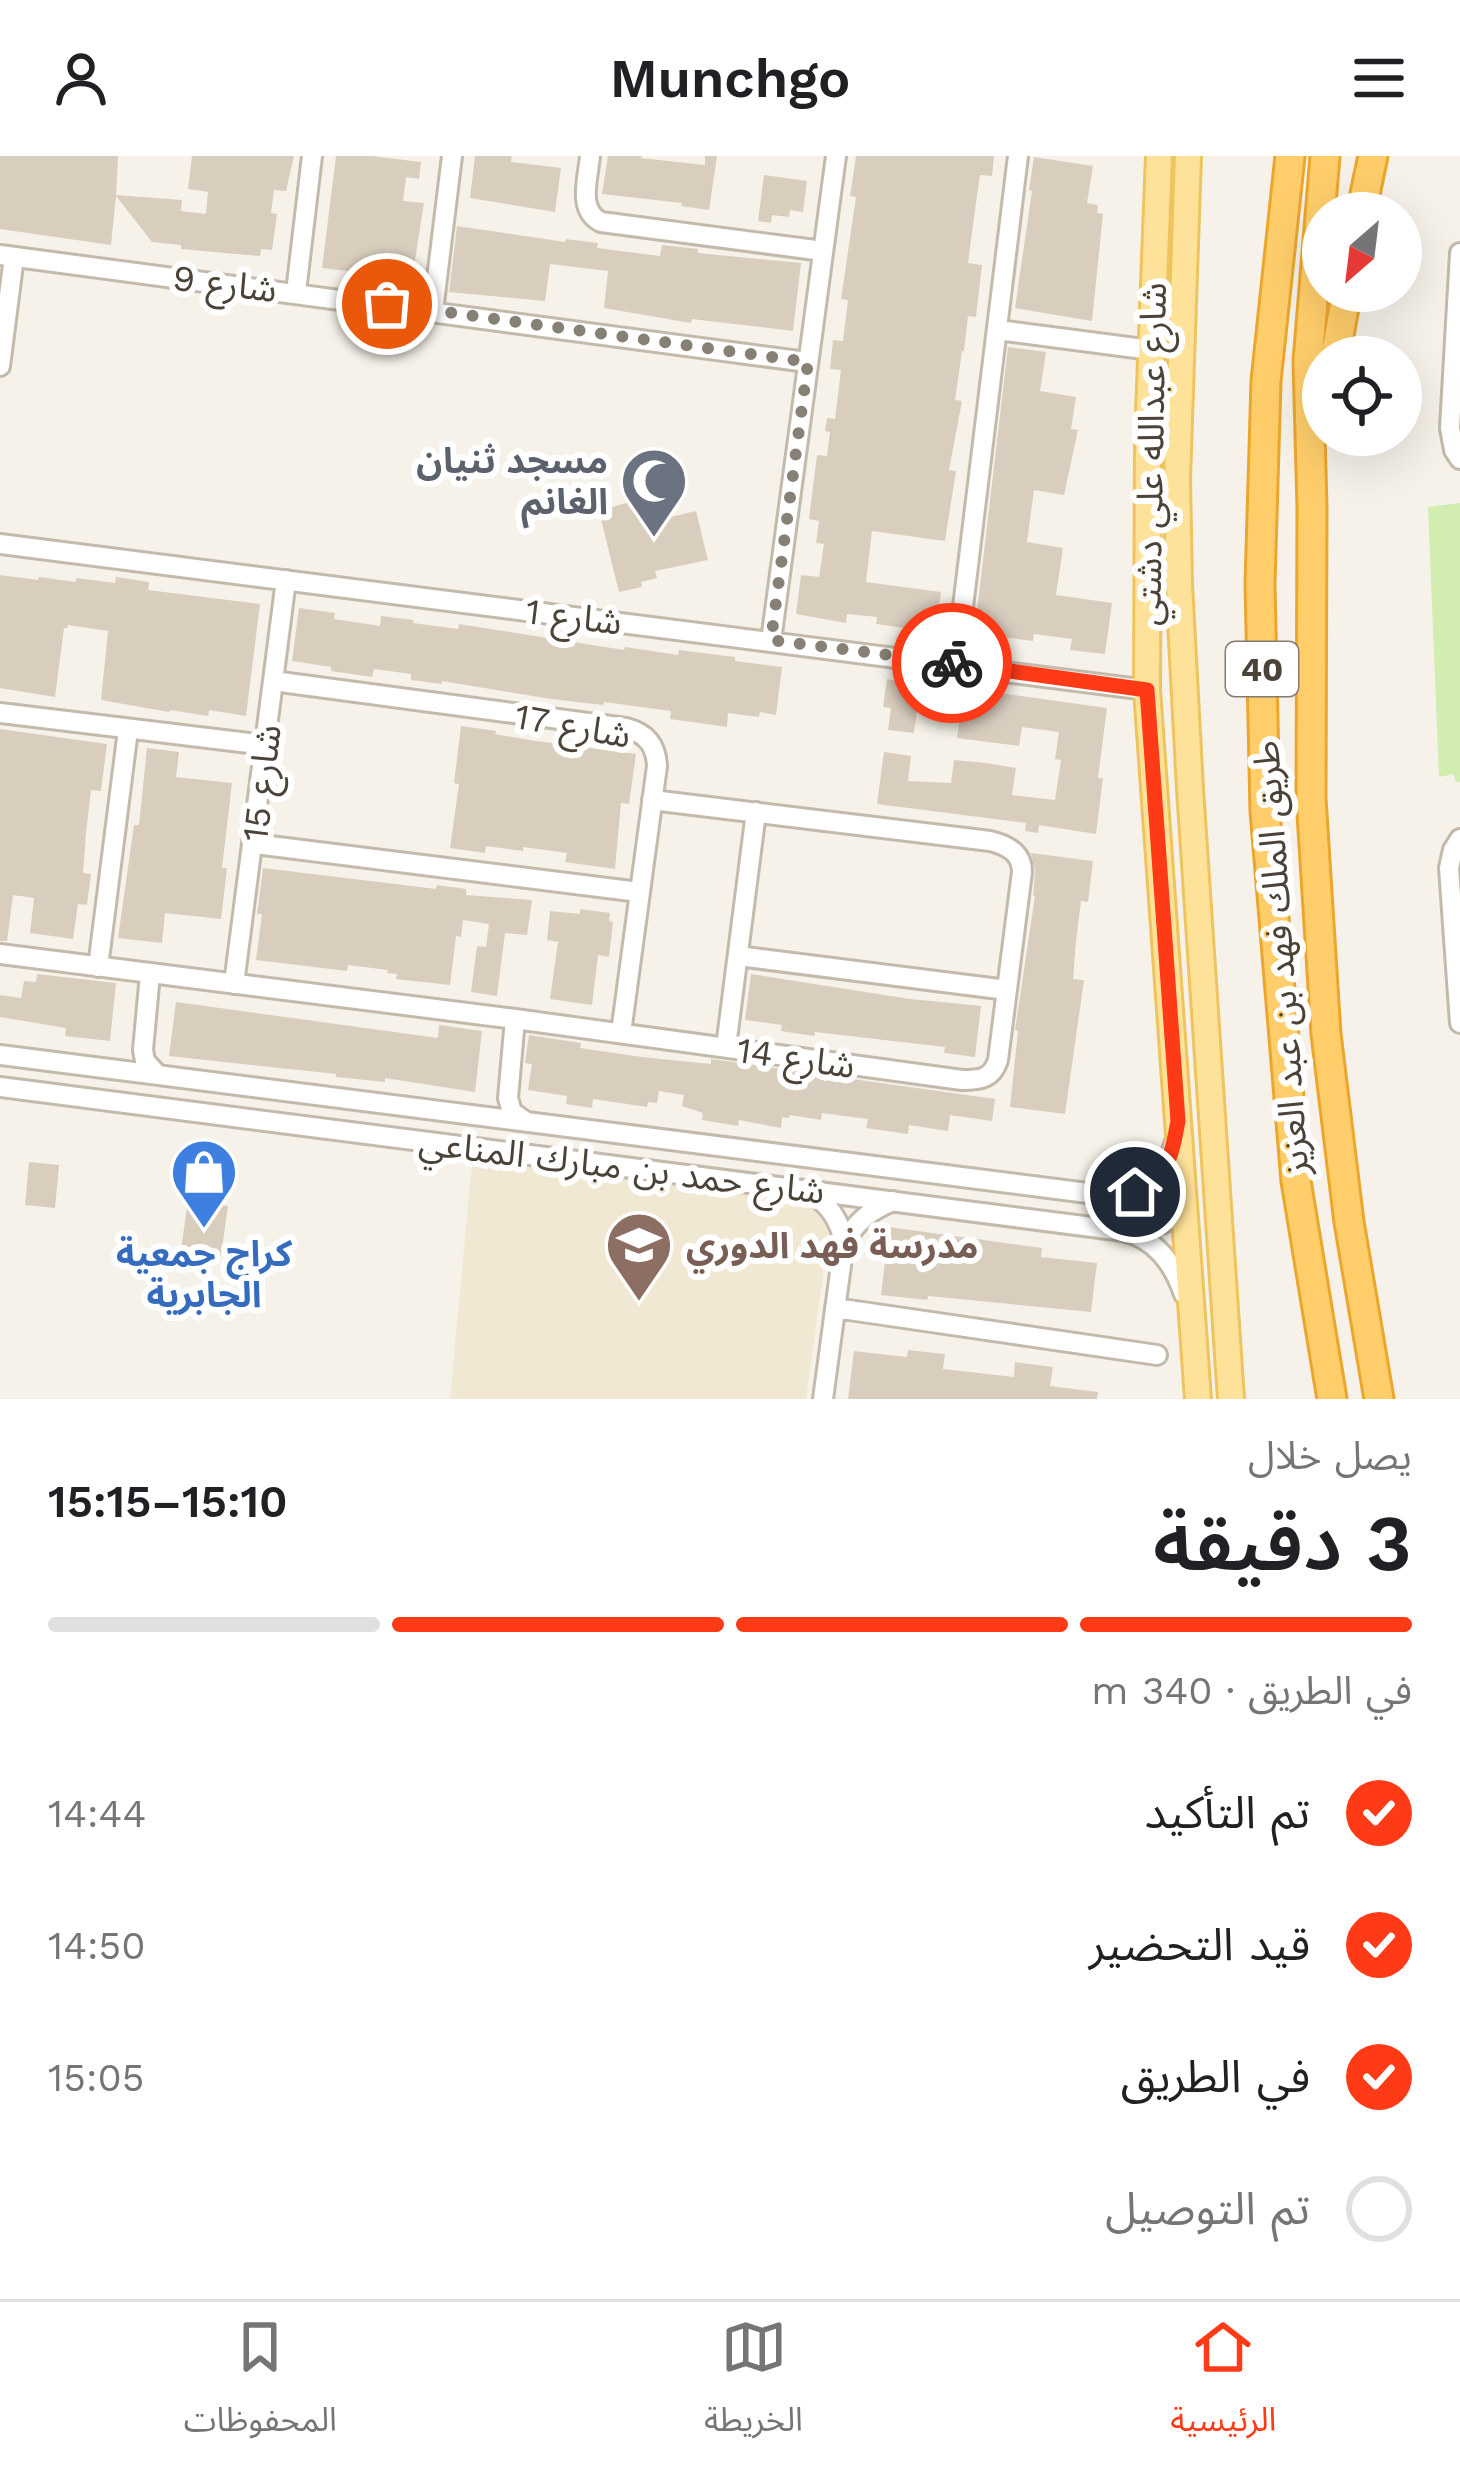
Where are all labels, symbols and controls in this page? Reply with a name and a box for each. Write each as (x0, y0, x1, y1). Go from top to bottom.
icon: person (48, 45, 114, 111)
icon: menu (1346, 45, 1412, 111)
text: Munchgo (610, 47, 850, 110)
north arrow (1302, 192, 1422, 312)
map controls (1302, 192, 1422, 456)
pin (336, 253, 438, 355)
street label: شارع 9 (170, 257, 279, 316)
icon: bag (354, 271, 420, 337)
street label: شارع عبدالله علي دشتي (1127, 282, 1181, 626)
button: locate (1302, 336, 1422, 456)
place label: مسجد ثنيان الغانم (416, 440, 608, 529)
mosque icon: مسجد ثنيان الغانم (619, 446, 689, 540)
street label: شارع 1 (523, 590, 624, 649)
courier (892, 603, 1012, 723)
icon: bike (919, 630, 985, 696)
road number: 40 (1226, 642, 1298, 696)
street label: شارع 17 (511, 695, 634, 762)
street label: شارع 15 (234, 722, 295, 845)
street label: طريق الملك فهد بن عبد العزيز (1245, 739, 1318, 1178)
street label: شارع 14 (734, 1029, 857, 1092)
street label: شارع حمد بن مبارك المناعي (416, 1121, 827, 1219)
shop icon: كراج جمعية الجابرية (169, 1137, 239, 1231)
pin (1084, 1141, 1186, 1243)
icon: home (1102, 1159, 1168, 1225)
school or university icon: مدرسة فهد الدوري (604, 1210, 674, 1304)
place label: مدرسة فهد الدوري (686, 1225, 979, 1274)
place label: كراج جمعية الجابرية (116, 1233, 293, 1316)
text: يصل خلال (1248, 1433, 1412, 1478)
text: 15:10–15:15 (48, 1475, 288, 1528)
text: 3 دقيقة (1153, 1497, 1412, 1589)
text: في الطريق · 340 m (1091, 1668, 1412, 1713)
icon: check (1346, 1780, 1412, 1846)
text: تم التأكيد (1144, 1786, 1310, 1839)
text: 14:44 (48, 1791, 146, 1836)
icon: check (1346, 1912, 1412, 1978)
text: قيد التحضير (1089, 1918, 1310, 1971)
text: 14:50 (48, 1923, 146, 1968)
icon: check (1346, 2044, 1412, 2110)
text: في الطريق (1121, 2050, 1310, 2103)
text: 15:05 (48, 2055, 144, 2100)
text: تم التوصيل (1105, 2182, 1310, 2235)
tab: المحفوظات (184, 2314, 337, 2455)
tab: الخريطة (704, 2314, 803, 2455)
tab: الرئيسية (1170, 2314, 1276, 2455)

